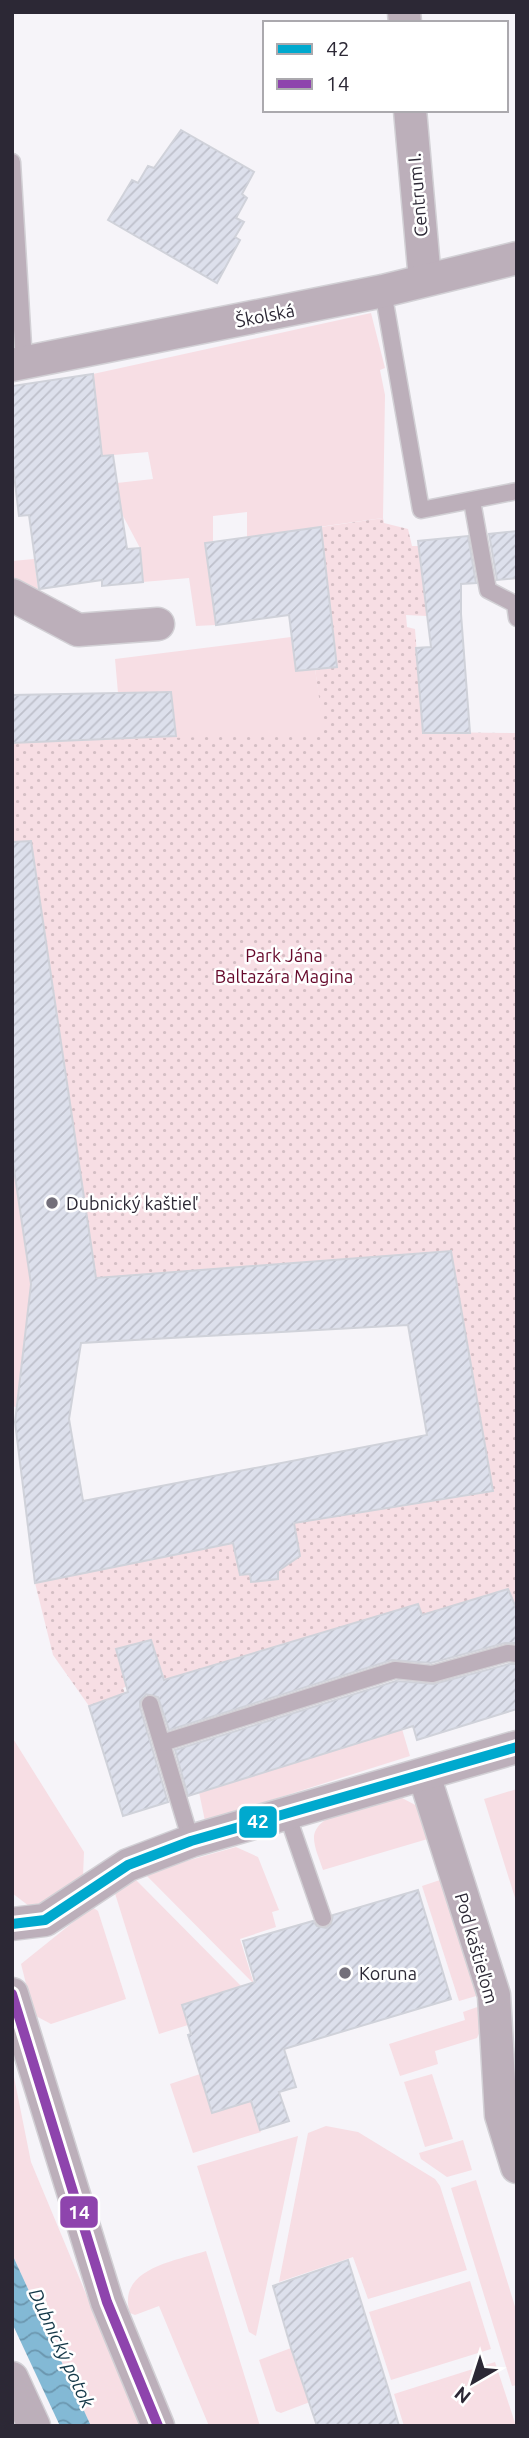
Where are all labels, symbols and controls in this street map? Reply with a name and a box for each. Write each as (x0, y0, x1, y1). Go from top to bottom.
legend (263, 21, 508, 112)
text: 42 (326, 36, 350, 60)
text: 14 (326, 71, 350, 95)
street label: Centrum I. (403, 152, 431, 238)
street label: Školská (234, 299, 296, 330)
park label: Park Jána Baltazára Magina (215, 945, 353, 986)
place label: Dubnický kaštieľ (66, 1193, 198, 1213)
marker: Dubnický kaštieľ (44, 1195, 60, 1211)
line badge: 42 (238, 1805, 278, 1839)
text: 42 (247, 1810, 269, 1832)
street label: Pod kaštieľom (452, 1890, 502, 2006)
place label: Koruna (359, 1963, 417, 1983)
marker: Koruna (337, 1965, 353, 1981)
line badge: 14 (59, 2195, 99, 2229)
text: 14 (68, 2201, 90, 2223)
water label: Dubnický potok (25, 2285, 99, 2411)
north arrow (438, 2347, 508, 2417)
text: N (450, 2382, 475, 2408)

